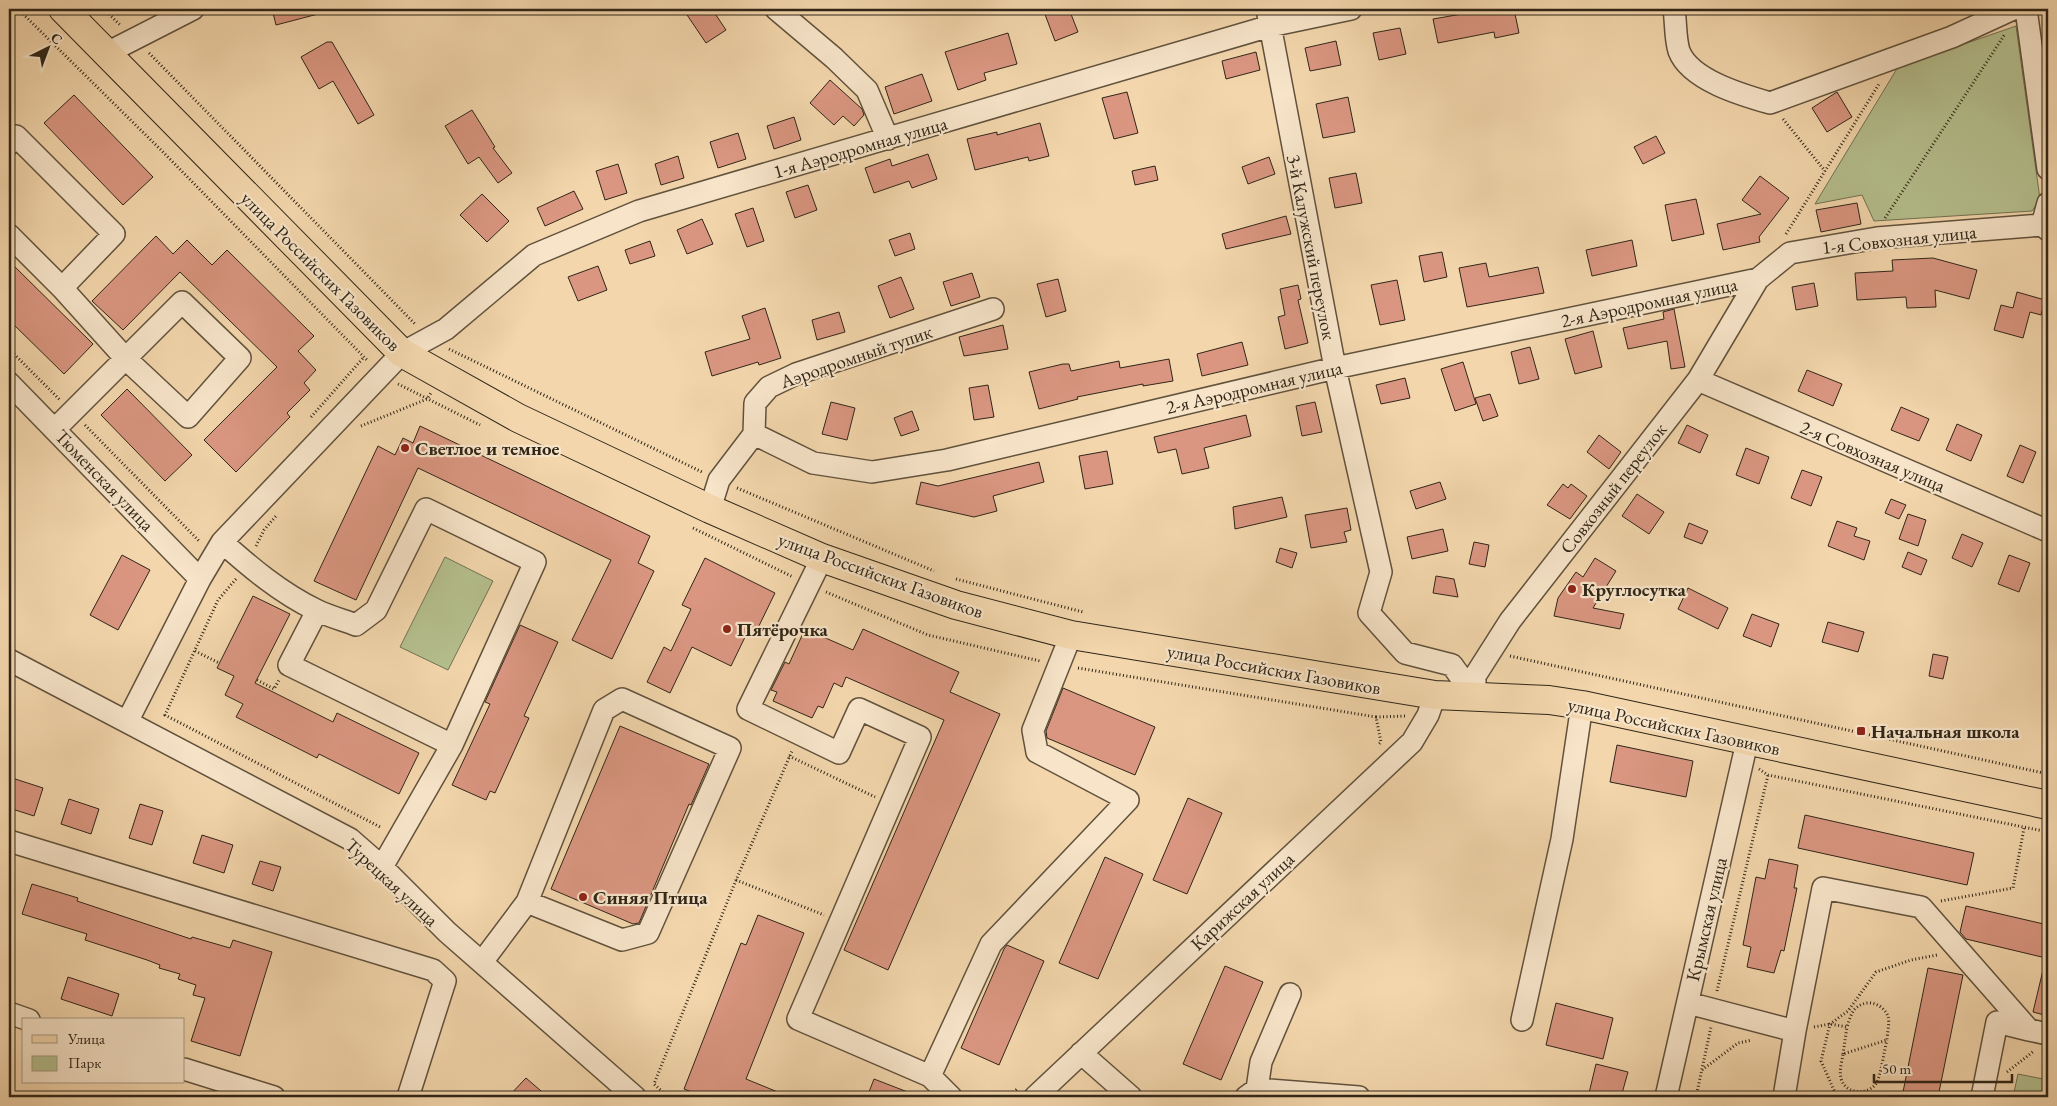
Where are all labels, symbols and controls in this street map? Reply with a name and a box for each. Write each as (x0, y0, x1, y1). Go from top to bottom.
north arrow (22, 22, 72, 72)
text: С (47, 28, 66, 48)
street label: 1-я Аэродромная улица (770, 111, 951, 184)
street label: 3-й Калужский переулок (1281, 152, 1342, 342)
street label: улица Российских Газовиков (235, 186, 406, 357)
street label: 1-я Совхозная улица (1820, 219, 1978, 260)
street label: 2-я Аэродромная улица (1558, 271, 1740, 333)
street label: Аэродромный тупик (776, 319, 936, 395)
street label: 2-я Аэродромная улица (1164, 355, 1345, 420)
street label: 2-я Совхозная улица (1796, 415, 1950, 499)
street label: Совхозный переулок (1554, 418, 1672, 559)
street label: Тюменская улица (50, 424, 160, 537)
place label: Светлое и темное (415, 436, 559, 461)
marker: Светлое и темное (399, 442, 411, 454)
street label: улица Российских Газовиков (775, 527, 987, 624)
place label: Круглосутка (1582, 577, 1686, 602)
marker: Круглосутка (1566, 583, 1578, 595)
place label: Пятёрочка (737, 617, 829, 642)
marker: Пятёрочка (721, 623, 733, 635)
street label: улица Российских Газовиков (1165, 638, 1383, 701)
street label: улица Российских Газовиков (1565, 692, 1782, 761)
place label: Начальная школа (1871, 719, 2020, 744)
marker: Начальная школа (1855, 725, 1867, 737)
street label: Турецкая улица (340, 833, 444, 932)
street label: Карижская улица (1185, 846, 1300, 956)
street label: Крымская улица (1680, 854, 1733, 983)
place label: Синяя Птица (593, 885, 708, 910)
marker: Синяя Птица (577, 891, 589, 903)
legend (22, 1018, 185, 1084)
text: Улица (67, 1029, 105, 1048)
scale bar (1874, 1051, 2012, 1083)
text: Парк (68, 1053, 101, 1072)
text: 50 m (1882, 1059, 1911, 1078)

